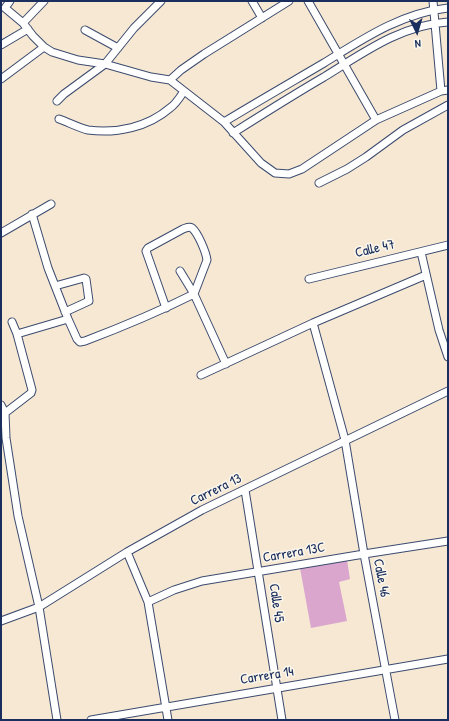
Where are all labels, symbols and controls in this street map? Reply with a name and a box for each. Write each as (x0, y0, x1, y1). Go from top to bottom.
north arrow (397, 12, 437, 52)
text: N (415, 37, 422, 51)
street label: Calle 47 (354, 236, 396, 262)
street label: Carrera 13 (188, 470, 244, 510)
street label: Carrera 13C (262, 539, 326, 567)
street label: Calle 46 (369, 557, 393, 599)
street label: Calle 45 (265, 582, 287, 624)
street label: Carrera 14 (239, 663, 295, 689)

